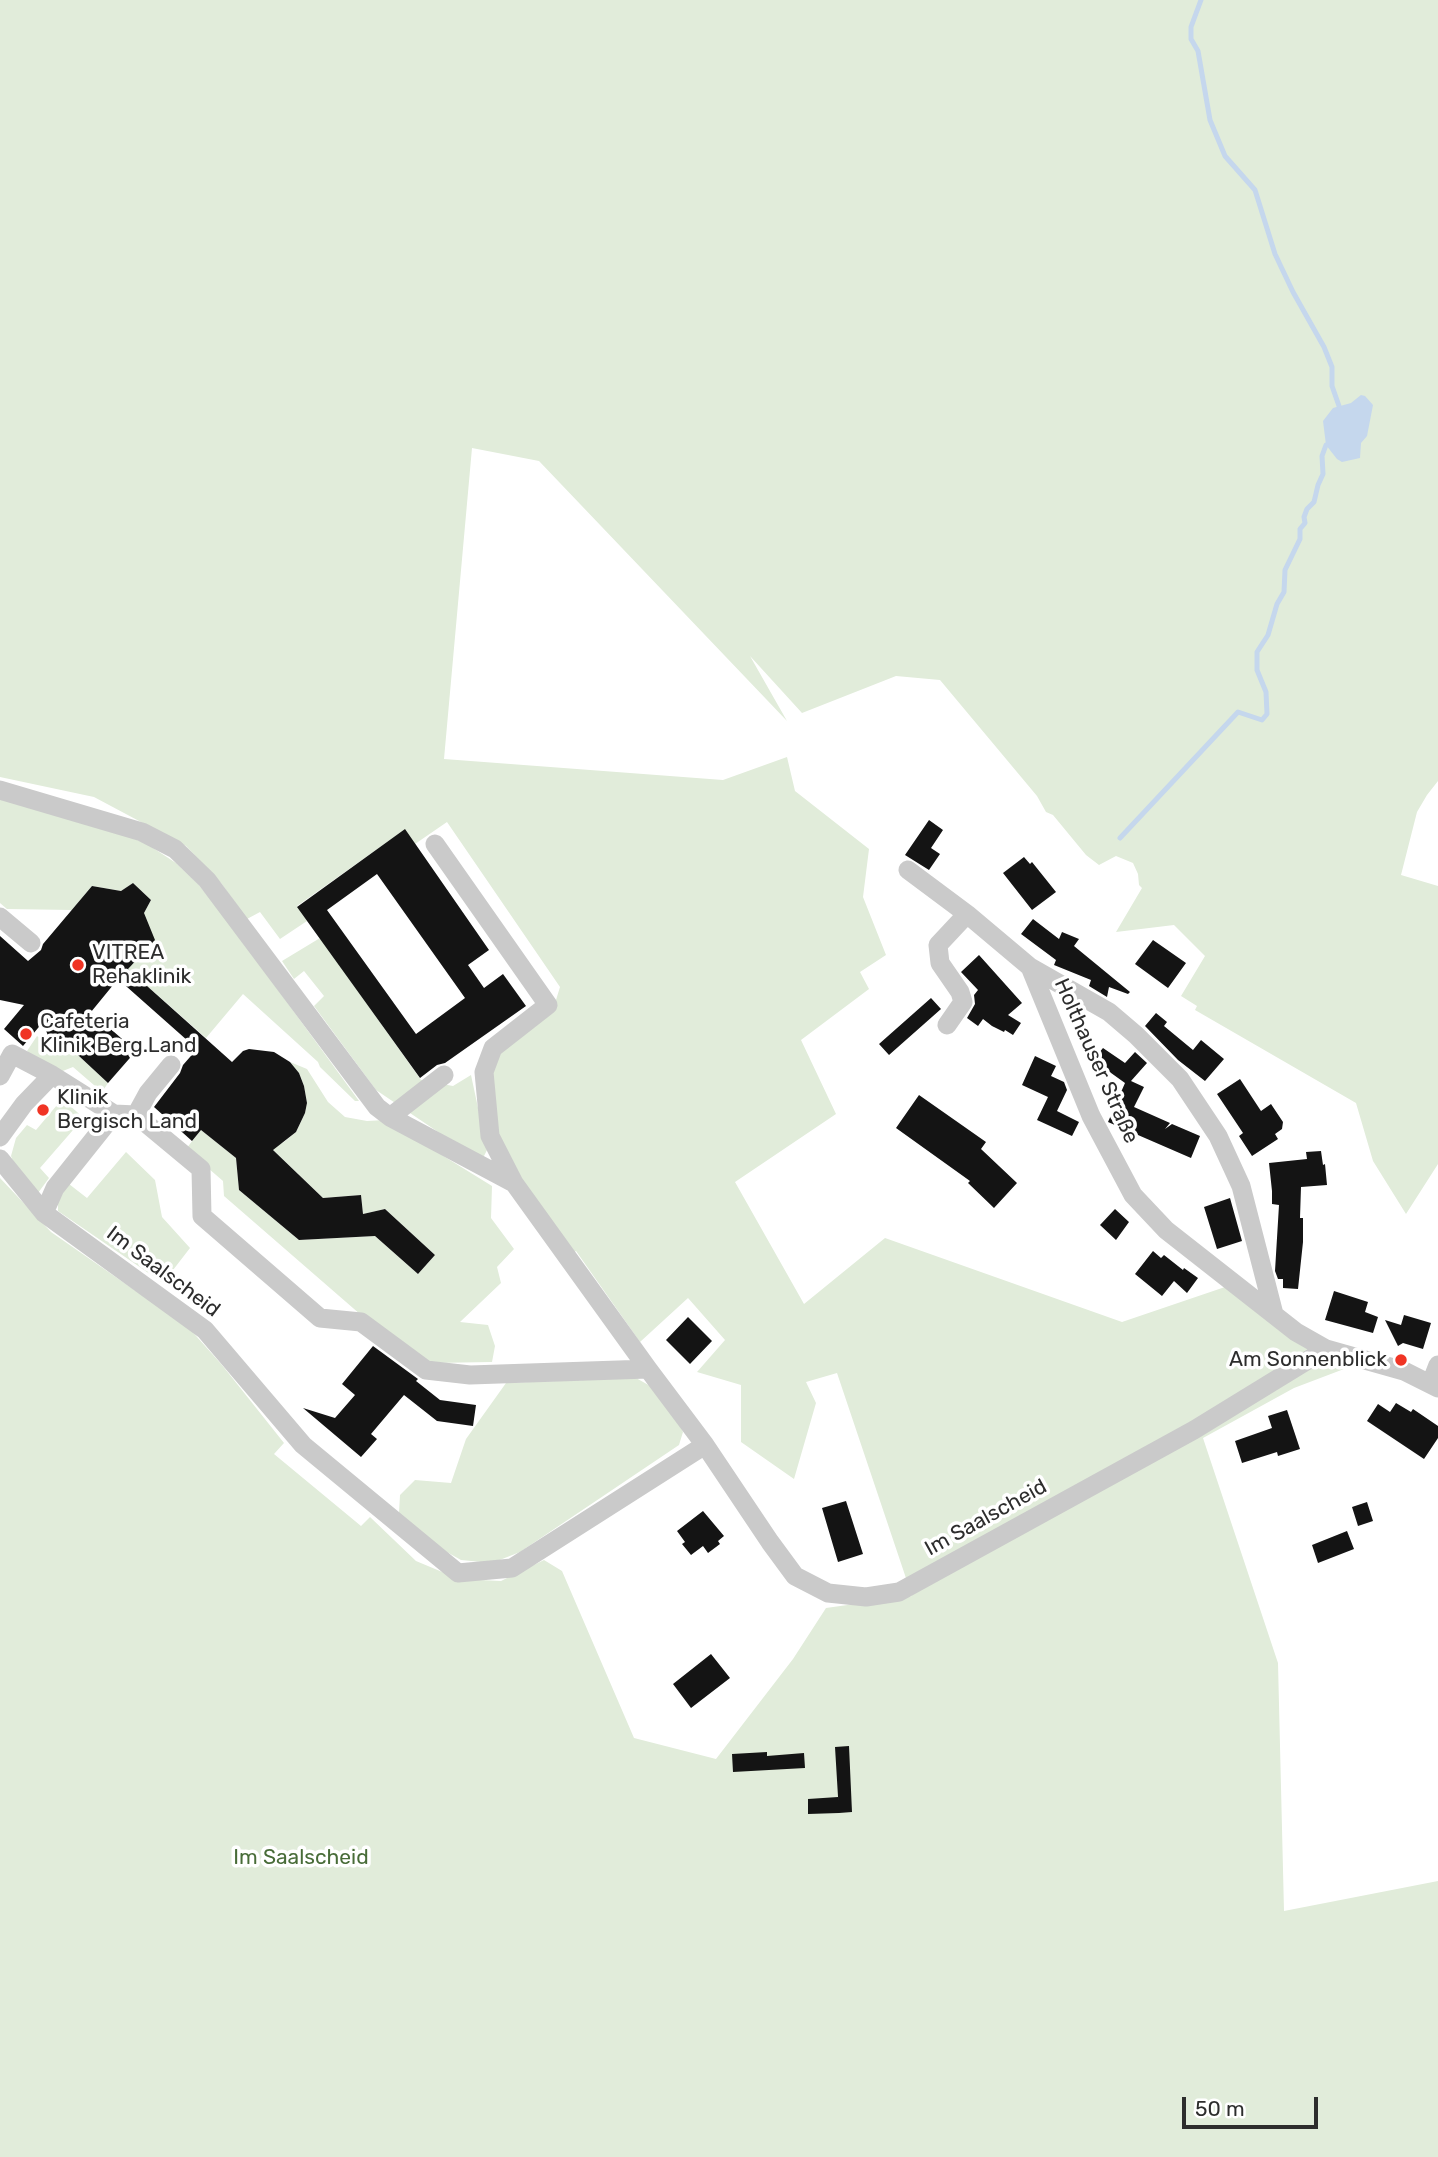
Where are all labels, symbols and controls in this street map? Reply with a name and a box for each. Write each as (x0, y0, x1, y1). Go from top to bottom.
place label: VITREA Rehaklinik (92, 940, 191, 990)
marker: VITREA Rehaklinik (70, 957, 86, 973)
street label: Holthauser Straße (1048, 975, 1144, 1147)
place label: Cafeteria Klinik Berg.Land (40, 1009, 196, 1059)
marker: Cafeteria Klinik Berg.Land (18, 1026, 34, 1042)
place label: Klinik Bergisch Land (57, 1085, 197, 1135)
marker: Klinik Bergisch Land (35, 1102, 51, 1118)
street label: Im Saalscheid (101, 1221, 225, 1323)
place label: Am Sonnenblick (1229, 1347, 1387, 1373)
marker: Am Sonnenblick (1393, 1352, 1409, 1368)
street label: Im Saalscheid (921, 1474, 1051, 1562)
park label: Im Saalscheid (233, 1845, 369, 1871)
scale bar (1186, 2084, 1322, 2128)
text: 50 m (1195, 2096, 1245, 2121)

